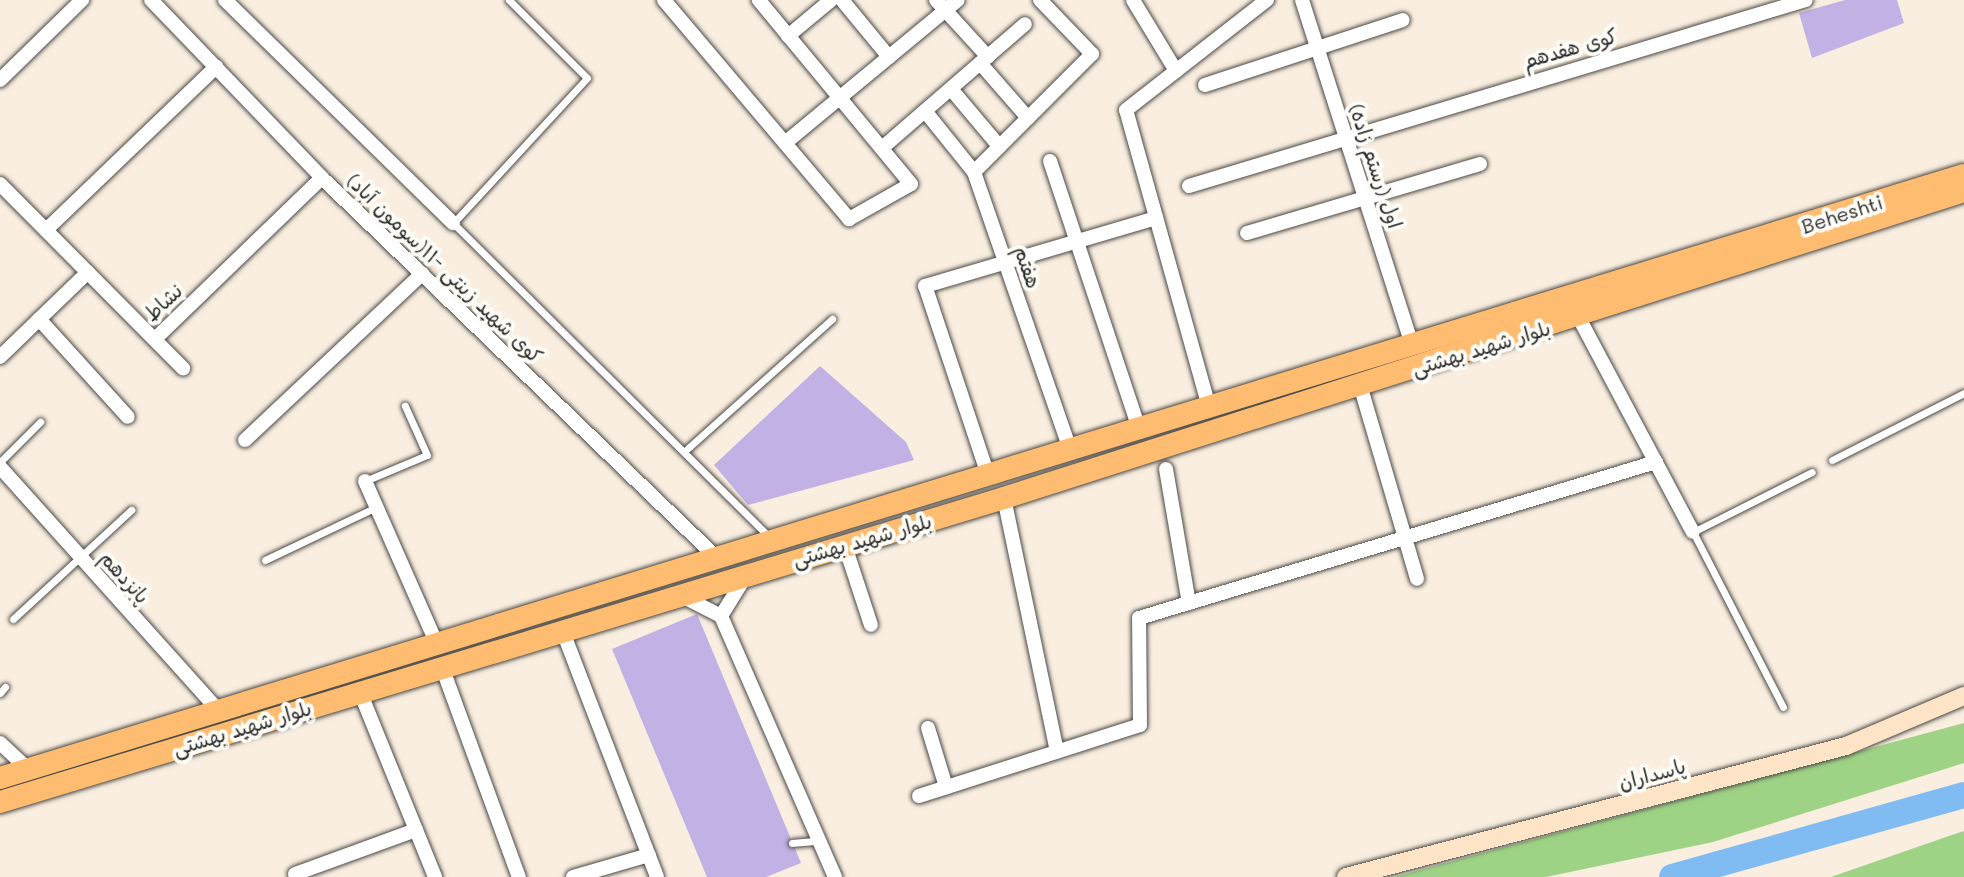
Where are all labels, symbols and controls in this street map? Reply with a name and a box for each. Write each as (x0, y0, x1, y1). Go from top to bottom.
street label: کوی هفدهم (1520, 23, 1620, 73)
street label: اول (رستم زاده) (1345, 101, 1407, 231)
street label: کوی شهید زینتی -۱۱(سومون آباد) (342, 168, 548, 368)
street label: Beheshti (1798, 190, 1886, 238)
street label: هفتم (1010, 243, 1046, 291)
street label: نشاط (139, 278, 187, 326)
street label: بلوار شهید بهشتی (1409, 316, 1553, 380)
street label: بلوار شهید بهشتی (790, 509, 934, 571)
street label: پانزدهم (95, 546, 155, 608)
street label: بلوار شهید بهشتی (170, 696, 314, 760)
street label: پاسداران (1616, 754, 1688, 794)

